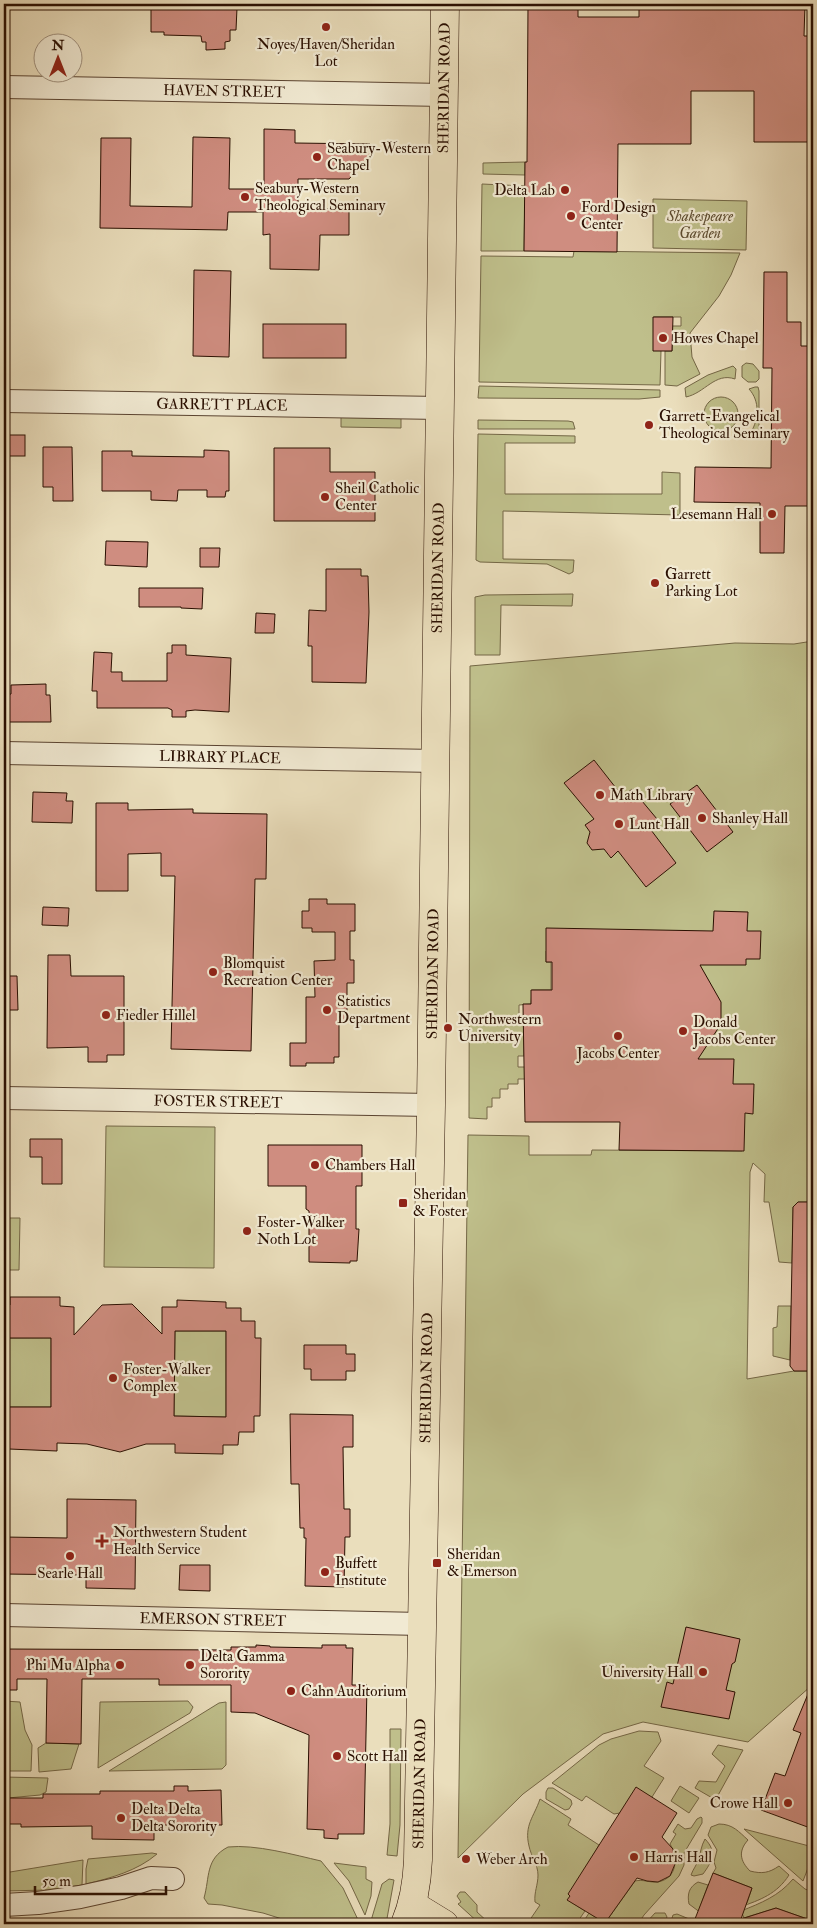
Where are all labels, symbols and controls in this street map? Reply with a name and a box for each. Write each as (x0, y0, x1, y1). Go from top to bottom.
marker: Noyes/Haven/Sheridan Lot (320, 21, 332, 33)
street label: SHERIDAN ROAD (434, 22, 454, 153)
north arrow (32, 32, 82, 82)
place label: Noyes/Haven/Sheridan Lot (257, 35, 395, 71)
text: N (51, 37, 65, 54)
street label: HAVEN STREET (163, 80, 285, 102)
place label: Seabury-Western Chapel (327, 139, 431, 176)
marker: Seabury-Western Chapel (311, 151, 323, 163)
place label: Seabury-Western Theological Seminary (255, 179, 386, 215)
place label: Delta Lab (494, 181, 555, 200)
marker: Delta Lab (559, 184, 571, 196)
marker: Seabury-Western Theological Seminary (239, 191, 251, 203)
place label: Ford Design Center (581, 198, 656, 234)
park label: Shakespeare Garden (666, 207, 734, 243)
marker: Ford Design Center (565, 210, 577, 222)
place label: Howes Chapel (673, 329, 759, 349)
marker: Howes Chapel (657, 332, 669, 344)
street label: GARRETT PLACE (156, 394, 288, 415)
place label: Garrett-Evangelical Theological Seminary (659, 407, 790, 443)
marker: Garrett-Evangelical Theological Seminary (643, 419, 655, 431)
place label: Sheil Catholic Center (335, 479, 419, 515)
marker: Sheil Catholic Center (319, 491, 331, 503)
street label: SHERIDAN ROAD (428, 502, 448, 633)
place label: Lesemann Hall (671, 505, 762, 524)
marker: Lesemann Hall (766, 508, 778, 520)
place label: Garrett Parking Lot (665, 565, 738, 601)
marker: Garrett Parking Lot (649, 577, 661, 589)
street label: LIBRARY PLACE (159, 746, 281, 768)
place label: Math Library (610, 786, 693, 805)
marker: Math Library (594, 789, 606, 801)
place label: Shanley Hall (712, 809, 788, 828)
marker: Shanley Hall (696, 812, 708, 824)
place label: Lunt Hall (629, 815, 690, 834)
marker: Lunt Hall (613, 818, 625, 830)
street label: SHERIDAN ROAD (422, 908, 443, 1039)
place label: Blomquist Recreation Center (223, 954, 333, 990)
marker: Blomquist Recreation Center (207, 966, 219, 978)
place label: Statistics Department (337, 992, 410, 1029)
marker: Statistics Department (321, 1004, 333, 1016)
place label: Fiedler Hillel (116, 1006, 196, 1025)
marker: Fiedler Hillel (100, 1009, 112, 1021)
place label: Northwestern University (458, 1010, 542, 1046)
place label: Donald Jacobs Center (692, 1013, 776, 1050)
marker: Northwestern University (442, 1022, 454, 1034)
marker: Donald Jacobs Center (677, 1025, 689, 1037)
marker: Jacobs Center (612, 1030, 624, 1042)
place label: Jacobs Center (576, 1044, 660, 1064)
street label: FOSTER STREET (153, 1091, 283, 1112)
place label: Chambers Hall (325, 1156, 415, 1175)
marker: Chambers Hall (309, 1159, 321, 1171)
place label: Sheridan & Foster (413, 1185, 467, 1221)
marker: Sheridan & Foster (397, 1197, 409, 1209)
place label: Foster-Walker Noth Lot (257, 1213, 345, 1249)
marker: Foster-Walker Noth Lot (241, 1225, 253, 1237)
street label: SHERIDAN ROAD (416, 1312, 437, 1443)
place label: Foster-Walker Complex (123, 1360, 211, 1397)
marker: Foster-Walker Complex (107, 1372, 119, 1384)
place label: Northwestern Student Health Service (113, 1523, 247, 1559)
marker: Northwestern Student Health Service (95, 1534, 109, 1548)
place label: Sheridan & Emerson (447, 1545, 517, 1581)
marker: Searle Hall (64, 1550, 76, 1562)
place label: Buffett Institute (335, 1554, 386, 1590)
marker: Sheridan & Emerson (431, 1557, 443, 1569)
place label: Searle Hall (37, 1564, 103, 1583)
marker: Buffett Institute (319, 1566, 331, 1578)
street label: EMERSON STREET (139, 1608, 287, 1631)
place label: Delta Gamma Sorority (200, 1647, 285, 1683)
place label: Phi Mu Alpha (26, 1656, 111, 1676)
marker: Phi Mu Alpha (114, 1659, 126, 1671)
marker: Delta Gamma Sorority (184, 1659, 196, 1671)
place label: University Hall (601, 1663, 693, 1682)
marker: University Hall (697, 1666, 709, 1678)
place label: Cahn Auditorium (301, 1682, 407, 1701)
marker: Cahn Auditorium (285, 1685, 297, 1697)
street label: SHERIDAN ROAD (409, 1718, 430, 1849)
place label: Scott Hall (347, 1747, 408, 1766)
marker: Scott Hall (331, 1750, 343, 1762)
place label: Crowe Hall (710, 1794, 778, 1813)
marker: Crowe Hall (782, 1797, 794, 1809)
place label: Delta Delta Delta Sorority (131, 1800, 217, 1836)
marker: Delta Delta Delta Sorority (115, 1812, 127, 1824)
place label: Harris Hall (644, 1848, 712, 1867)
place label: Weber Arch (475, 1850, 548, 1869)
marker: Harris Hall (628, 1851, 640, 1863)
marker: Weber Arch (460, 1853, 472, 1865)
scale bar (35, 1863, 166, 1895)
text: 50 m (42, 1872, 71, 1891)

